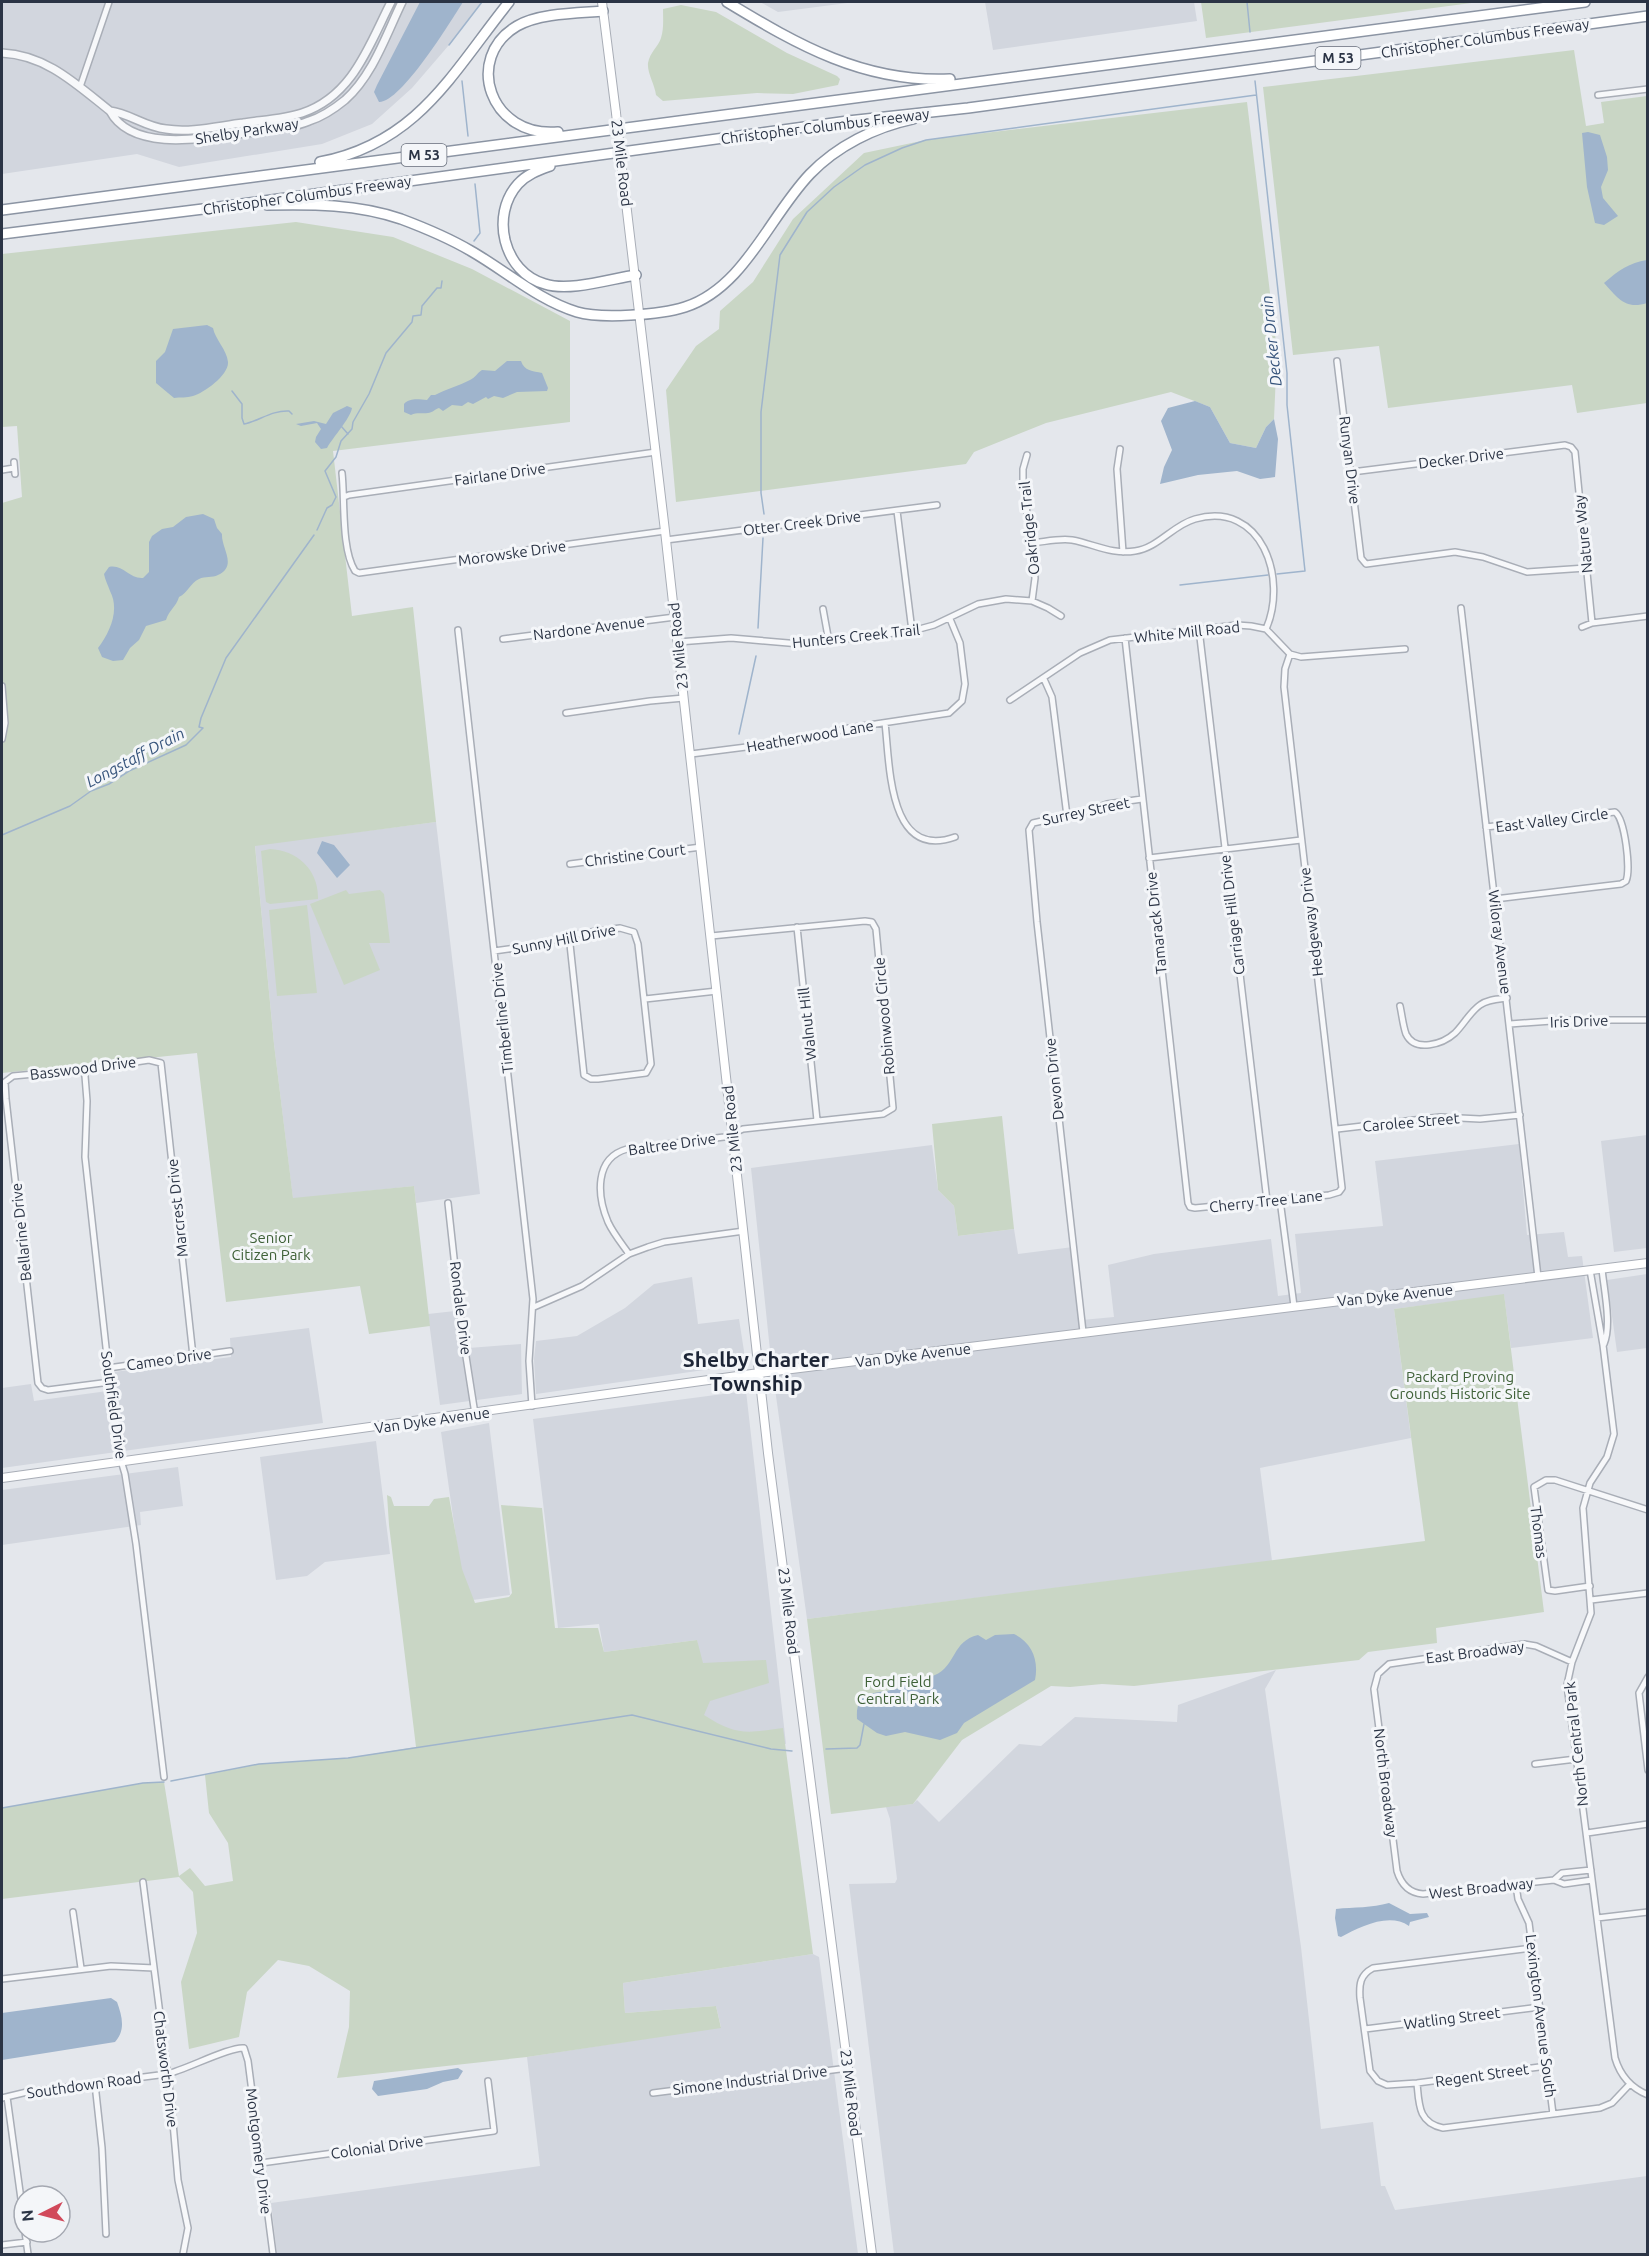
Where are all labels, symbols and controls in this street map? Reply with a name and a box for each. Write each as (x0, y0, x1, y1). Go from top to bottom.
street label: Christopher Columbus Freeway (1380, 15, 1590, 61)
road number: M 53 (1316, 47, 1360, 69)
street label: Christopher Columbus Freeway (720, 105, 930, 147)
street label: Shelby Parkway (194, 114, 300, 148)
street label: 23 Mile Road (608, 119, 636, 207)
road number: M 53 (402, 144, 446, 166)
street label: Christopher Columbus Freeway (202, 172, 412, 218)
water label: Decker Drain (1257, 295, 1285, 387)
street label: Runyan Drive (1336, 415, 1364, 505)
street label: Decker Drive (1417, 444, 1505, 472)
street label: Fairlane Drive (453, 459, 547, 489)
street label: Oakridge Trail (1016, 480, 1042, 576)
street label: Nature Way (1570, 494, 1596, 574)
street label: Otter Creek Drive (742, 507, 862, 539)
street label: Morowske Drive (457, 537, 567, 569)
street label: 23 Mile Road (665, 602, 691, 690)
street label: Nardone Avenue (532, 613, 646, 643)
street label: White Mill Road (1133, 618, 1241, 646)
street label: Hunters Creek Trail (791, 621, 921, 651)
street label: Heatherwood Lane (745, 716, 875, 756)
water label: Longstaff Drain (83, 723, 188, 791)
street label: Surrey Street (1041, 793, 1131, 829)
street label: East Valley Circle (1495, 805, 1609, 835)
street label: Christine Court (584, 840, 687, 870)
street label: Carriage Hill Drive (1216, 854, 1248, 976)
street label: Hedgeway Drive (1296, 866, 1326, 978)
street label: Tamarack Drive (1142, 871, 1170, 975)
street label: Wiloray Avenue (1485, 889, 1515, 995)
street label: Sunny Hill Drive (511, 921, 617, 957)
street label: Robinwood Circle (870, 956, 898, 1076)
street label: Timberline Drive (488, 962, 516, 1074)
street label: Walnut Hill (795, 986, 819, 1062)
street label: Iris Drive (1549, 1011, 1609, 1031)
street label: Devon Drive (1041, 1037, 1067, 1121)
street label: Basswood Drive (29, 1053, 137, 1083)
street label: 23 Mile Road (719, 1085, 745, 1173)
street label: Carolee Street (1362, 1109, 1460, 1135)
street label: Baltree Drive (627, 1129, 717, 1159)
street label: Marcrest Drive (163, 1158, 191, 1258)
street label: Bellarine Drive (7, 1182, 35, 1282)
street label: Cherry Tree Lane (1208, 1187, 1324, 1215)
park label: Senior Citizen Park (231, 1229, 311, 1263)
street label: Rondale Drive (447, 1260, 475, 1356)
street label: Van Dyke Avenue (1336, 1280, 1454, 1310)
street label: Van Dyke Avenue (854, 1339, 972, 1371)
street label: Cameo Drive (125, 1345, 213, 1373)
district label: Shelby Charter Township (683, 1347, 830, 1395)
street label: Southfield Drive (98, 1350, 130, 1460)
park label: Packard Proving Grounds Historic Site (1390, 1368, 1530, 1402)
street label: Van Dyke Avenue (373, 1403, 491, 1437)
street label: Thomas (1527, 1505, 1551, 1559)
street label: 23 Mile Road (775, 1567, 803, 1655)
street label: East Broadway (1425, 1638, 1525, 1666)
park label: Ford Field Central Park (857, 1673, 940, 1707)
street label: North Central Park (1561, 1680, 1591, 1807)
street label: North Broadway (1371, 1727, 1401, 1839)
street label: West Broadway (1428, 1874, 1534, 1902)
street label: Lexington Avenue South (1523, 1933, 1559, 2099)
street label: Watling Street (1403, 2004, 1501, 2032)
street label: Chatsworth Drive (150, 2010, 182, 2128)
street label: 23 Mile Road (837, 2049, 865, 2137)
street label: Regent Street (1434, 2060, 1530, 2090)
street label: Simone Industrial Drive (672, 2062, 828, 2098)
street label: Southdown Road (26, 2069, 142, 2101)
street label: Montgomery Drive (243, 2087, 275, 2215)
street label: Colonial Drive (330, 2132, 424, 2162)
north arrow (12, 2184, 72, 2244)
text: N (18, 2209, 37, 2222)

